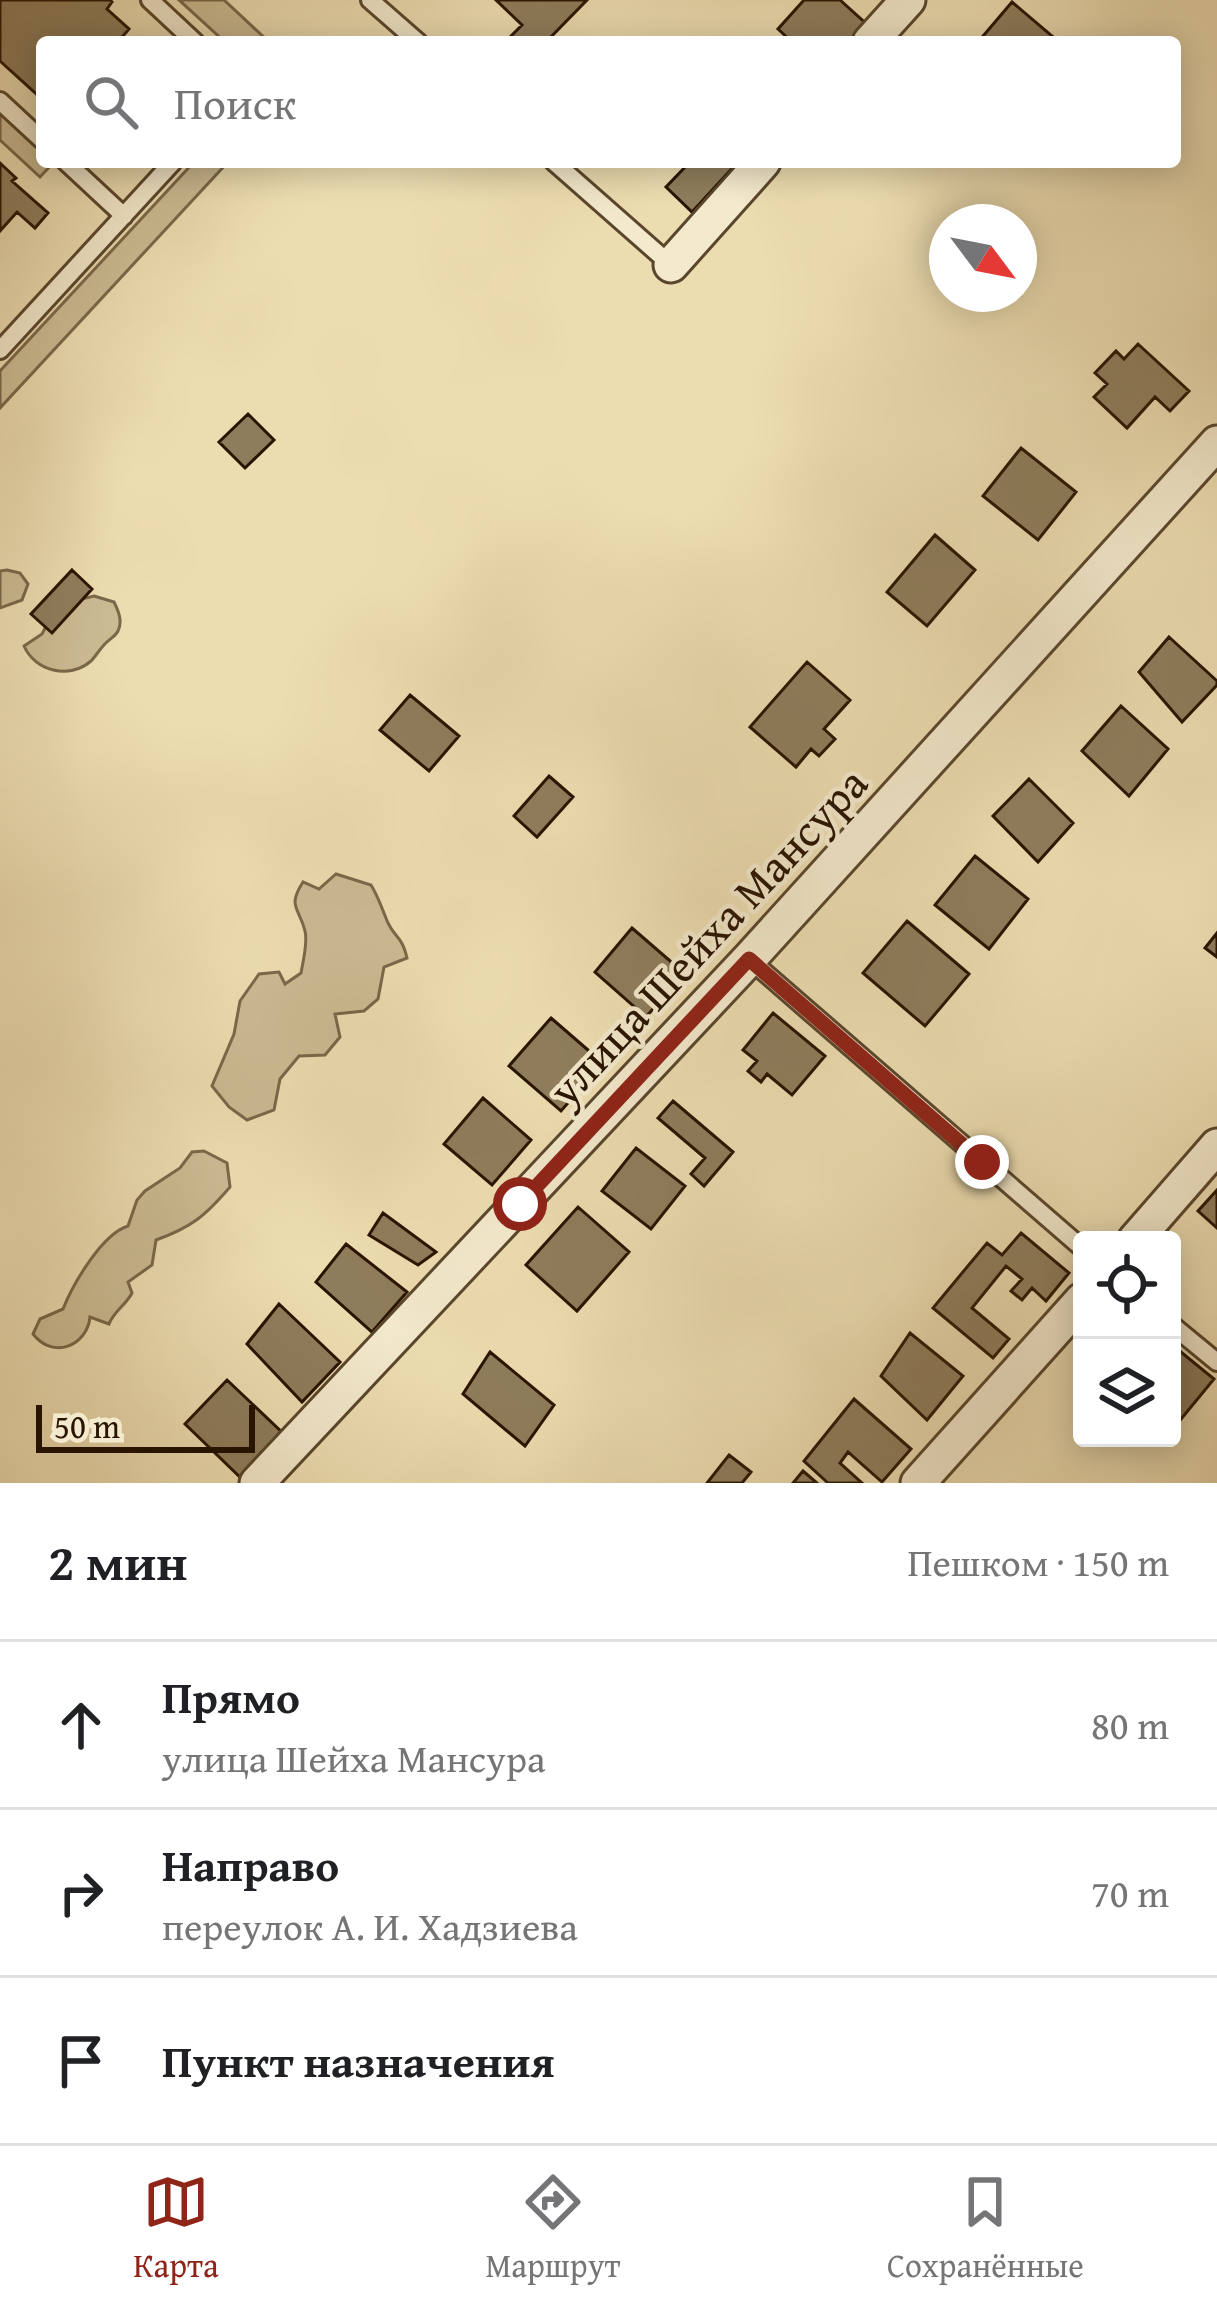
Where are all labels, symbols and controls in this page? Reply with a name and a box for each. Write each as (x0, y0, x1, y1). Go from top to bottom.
search box (36, 36, 1181, 168)
icon: search (78, 69, 144, 135)
text: Поиск (174, 70, 296, 135)
north arrow (929, 204, 1037, 312)
street label: улица Шейха Мансура (532, 752, 882, 1121)
route end (955, 1135, 1009, 1189)
route start (493, 1177, 547, 1231)
map controls (1073, 1231, 1181, 1447)
button: locate (1073, 1231, 1181, 1339)
button: layers (1073, 1339, 1181, 1447)
scale bar (36, 1399, 255, 1452)
text: 50 m (54, 1402, 120, 1450)
text: 2 мин (48, 1524, 187, 1599)
text: Пешком · 150 m (907, 1533, 1169, 1590)
text: Прямо (162, 1664, 300, 1729)
icon: ahead (48, 1692, 114, 1758)
text: 80 m (1091, 1696, 1169, 1753)
text: улица Шейха Мансура (162, 1729, 546, 1786)
text: Направо (162, 1832, 339, 1897)
icon: right (48, 1860, 114, 1926)
text: 70 m (1091, 1864, 1169, 1921)
text: переулок А. И. Хадзиева (162, 1897, 578, 1954)
icon: arrive (48, 2028, 114, 2094)
text: Пункт назначения (162, 2028, 555, 2093)
tab: Карта (133, 2169, 219, 2289)
tab: Маршрут (485, 2169, 620, 2289)
tab: Сохранённые (887, 2169, 1084, 2289)

